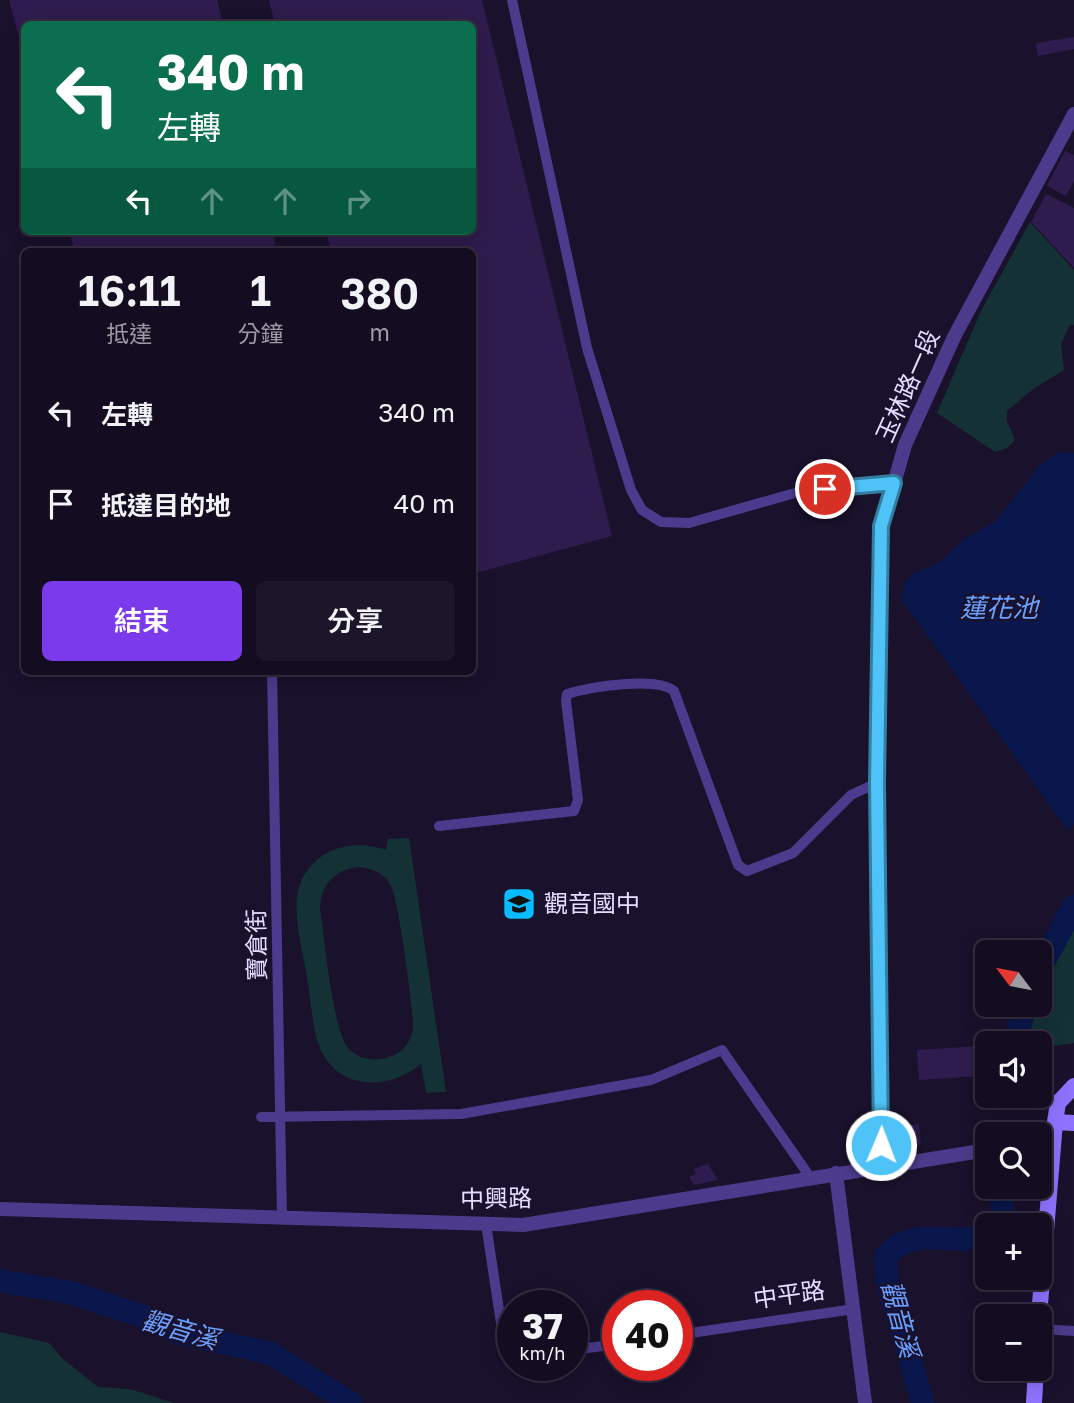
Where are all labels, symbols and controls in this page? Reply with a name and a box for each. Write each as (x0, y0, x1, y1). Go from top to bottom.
text: 340 m (157, 42, 305, 101)
icon: left (42, 49, 133, 140)
text: 左轉 (157, 108, 221, 146)
icon: left (120, 182, 158, 220)
icon: ahead (193, 182, 231, 220)
icon: ahead (266, 182, 304, 220)
icon: right (339, 182, 377, 220)
text: 16:11 (78, 265, 181, 315)
text: 1 (250, 265, 271, 315)
text: 380 (340, 268, 419, 318)
text: m (370, 318, 390, 346)
text: 抵達 (106, 319, 152, 347)
text: 分鐘 (238, 319, 284, 347)
street label: 玉林路一段 (869, 325, 944, 446)
icon: left (42, 394, 80, 432)
text: 340 m (378, 397, 455, 428)
text: 左轉 (101, 399, 153, 430)
pin (795, 459, 855, 519)
icon: arrive (806, 470, 844, 508)
icon: arrive (42, 485, 80, 523)
text: 40 m (394, 488, 455, 519)
text: 抵達目的地 (101, 490, 231, 521)
button: 結束 (42, 581, 242, 661)
button: 分享 (256, 581, 455, 661)
water label: 蓮花池 (960, 592, 1041, 623)
school or university icon: 觀音國中 (500, 885, 538, 923)
place label: 觀音國中 (544, 888, 640, 917)
street label: 寶倉街 (240, 909, 271, 981)
north arrow (975, 940, 1052, 1017)
map controls (975, 940, 1052, 1381)
button: sound (975, 1031, 1052, 1108)
position arrow (844, 1108, 918, 1182)
button: search (975, 1122, 1052, 1199)
street label: 中興路 (460, 1182, 532, 1213)
button: + (975, 1213, 1052, 1290)
street label: 中平路 (751, 1274, 826, 1313)
water label: 觀音溪 (875, 1277, 927, 1364)
speed limit sign: 40 (602, 1290, 693, 1381)
water label: 觀音溪 (138, 1304, 226, 1356)
button: − (975, 1304, 1052, 1381)
text: 37 (522, 1305, 563, 1347)
text: km/h (520, 1342, 565, 1364)

